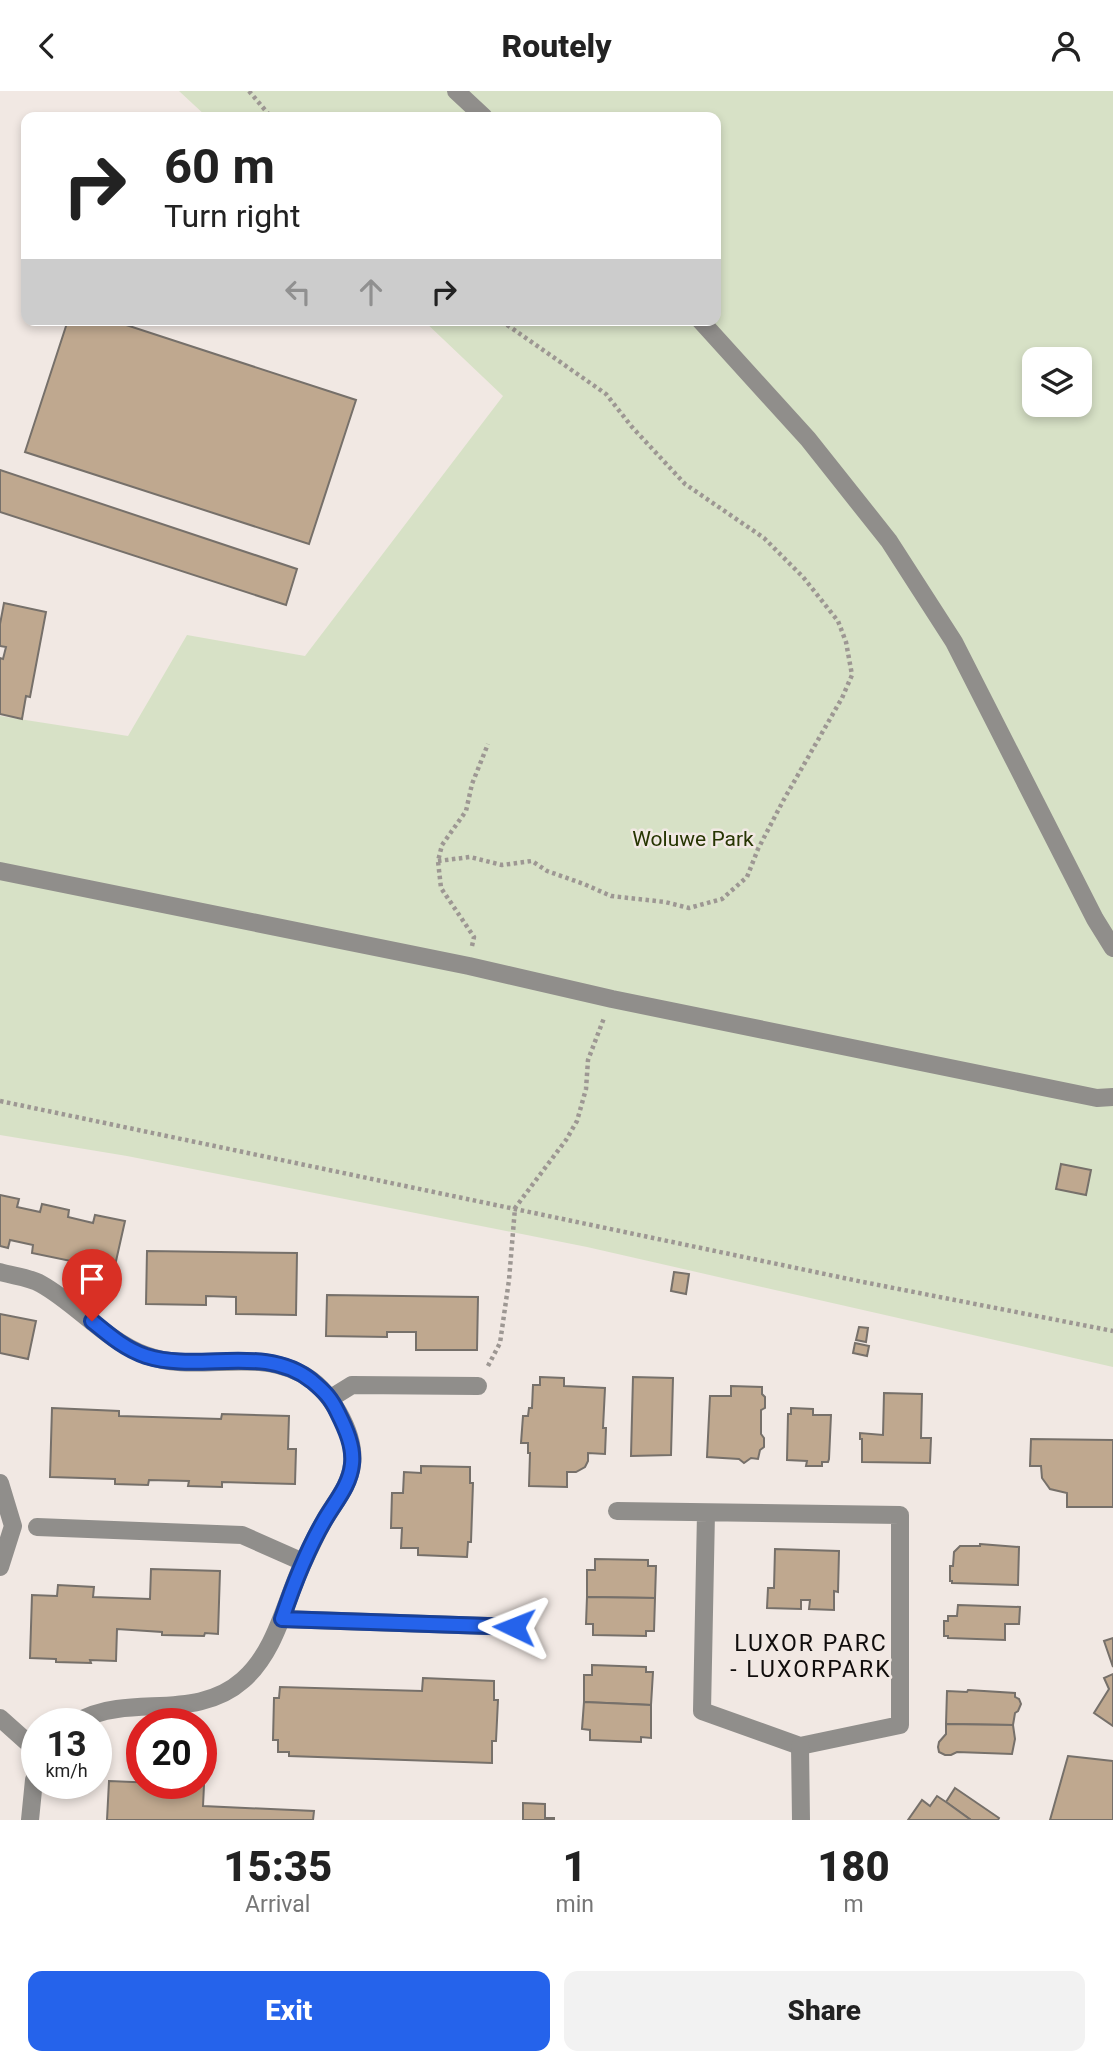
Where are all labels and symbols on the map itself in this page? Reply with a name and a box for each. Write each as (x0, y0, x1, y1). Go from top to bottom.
park label: Woluwe Park (632, 827, 754, 851)
pin (62, 1249, 122, 1321)
position arrow (477, 1590, 551, 1664)
district label: LUXOR PARC - LUXORPARK (730, 1630, 892, 1683)
speed limit sign: 20 (126, 1708, 217, 1799)

